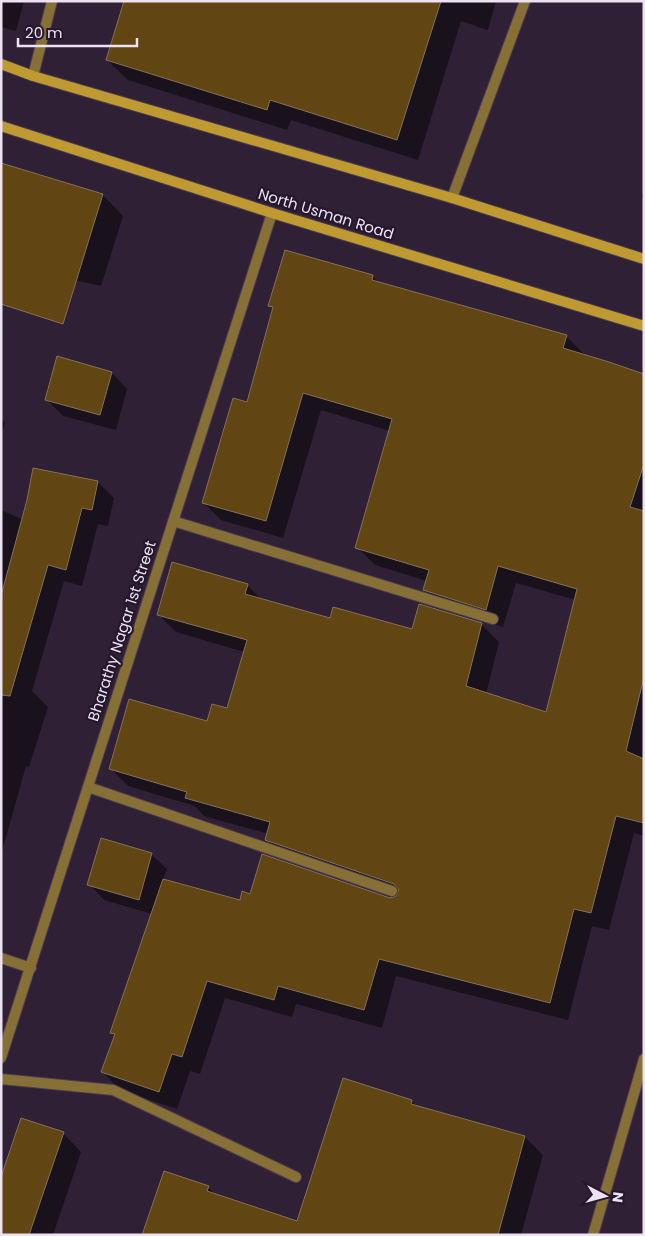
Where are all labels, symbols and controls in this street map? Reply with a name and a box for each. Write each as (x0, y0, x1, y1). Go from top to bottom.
scale bar (18, 15, 136, 47)
text: 20 m (25, 22, 63, 43)
street label: North Usman Road (256, 183, 397, 244)
street label: Bharathy Nagar 1st Street (82, 538, 161, 724)
north arrow (580, 1171, 630, 1221)
text: N (607, 1191, 628, 1204)

